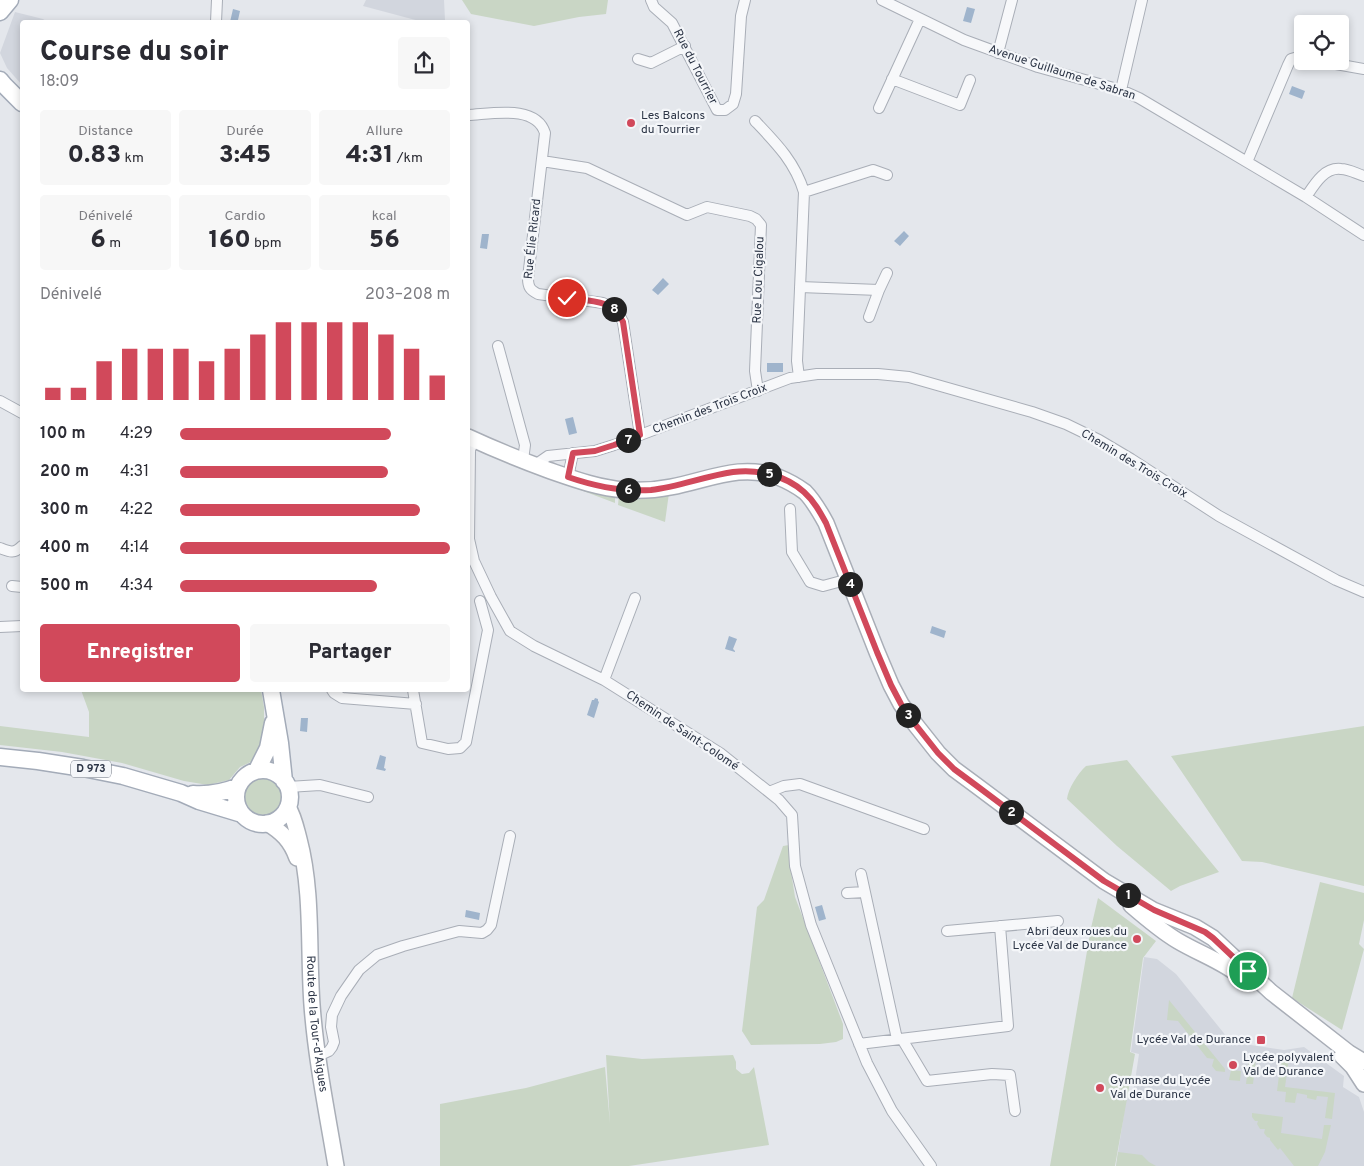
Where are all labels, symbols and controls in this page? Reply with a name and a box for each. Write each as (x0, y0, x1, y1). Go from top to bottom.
map controls (1294, 15, 1349, 70)
button: locate (1294, 15, 1349, 70)
street label: Rue du Tourrier (669, 27, 721, 108)
text: Course du soir (40, 35, 229, 71)
button: share (398, 37, 450, 89)
street label: Avenue Guillaume de Sabran (986, 42, 1138, 104)
text: 18:09 (40, 72, 79, 92)
place label: Les Balcons du Tourrier (641, 108, 705, 138)
marker: Les Balcons du Tourrier (625, 117, 637, 129)
text: Distance (78, 123, 133, 140)
text: Durée (226, 123, 264, 140)
text: Allure (366, 123, 403, 140)
text: 0.83 (67, 140, 121, 172)
text: 3:45 (219, 140, 271, 172)
text: 4:31 (346, 140, 393, 172)
text: km (121, 150, 144, 167)
text: /km (393, 150, 423, 167)
street label: Rue Élie Ricard (521, 198, 545, 280)
text: Dénivelé (79, 208, 133, 225)
text: Cardio (225, 208, 265, 225)
text: kcal (372, 208, 397, 225)
text: 6 (90, 225, 106, 257)
text: 160 (208, 225, 251, 257)
text: 56 (369, 225, 400, 257)
text: m (106, 235, 121, 252)
text: bpm (251, 235, 282, 252)
street label: Rue Lou Cigalou (749, 236, 769, 324)
pin (546, 277, 588, 319)
icon: check (553, 284, 581, 312)
text: Dénivelé (40, 285, 102, 305)
text: 203–208 m (365, 285, 450, 305)
pin: 8 (602, 296, 626, 322)
text: 8 (610, 301, 619, 318)
street label: Chemin des Trois Croix (650, 380, 770, 438)
text: 100 m (40, 424, 86, 444)
text: 4:29 (120, 424, 153, 444)
street label: Chemin des Trois Croix (1078, 426, 1190, 502)
pin: 7 (616, 428, 640, 452)
text: 7 (625, 432, 632, 449)
text: 200 m (40, 462, 89, 482)
text: 4:31 (120, 462, 149, 482)
pin: 5 (756, 462, 782, 486)
text: 5 (765, 466, 774, 483)
pin: 6 (616, 478, 640, 502)
text: 6 (624, 482, 633, 499)
text: 300 m (40, 500, 88, 520)
text: 4:22 (120, 500, 153, 520)
text: 400 m (40, 538, 89, 558)
text: 4:14 (120, 538, 149, 558)
pin: 4 (838, 572, 862, 596)
text: 500 m (40, 576, 89, 596)
text: 4:34 (120, 576, 153, 596)
text: 4 (846, 576, 855, 593)
button: Enregistrer (40, 624, 240, 682)
button: Partager (250, 624, 450, 682)
street label: Chemin de Saint-Colomé (622, 687, 742, 775)
pin: 3 (896, 702, 920, 728)
text: 3 (904, 707, 913, 724)
road number: D 973 (71, 761, 111, 778)
pin: 2 (998, 800, 1024, 824)
text: 2 (1007, 804, 1016, 821)
pin: 1 (1116, 882, 1140, 908)
text: 1 (1126, 887, 1131, 904)
place label: Abri deux roues du Lycée Val de Durance (1012, 924, 1127, 954)
marker: Abri deux roues du Lycée Val de Durance (1131, 933, 1143, 945)
pin (1227, 950, 1269, 992)
street label: Route de la Tour-d'Aigues (302, 955, 331, 1094)
icon: arrive (1234, 957, 1262, 985)
place label: Lycée Val de Durance (1136, 1032, 1251, 1048)
marker: Lycée Val de Durance (1255, 1034, 1267, 1046)
place label: Lycée polyvalent Val de Durance (1243, 1050, 1334, 1080)
marker: Lycée polyvalent Val de Durance (1227, 1059, 1239, 1071)
place label: Gymnase du Lycée Val de Durance (1110, 1073, 1211, 1103)
marker: Gymnase du Lycée Val de Durance (1094, 1082, 1106, 1094)

